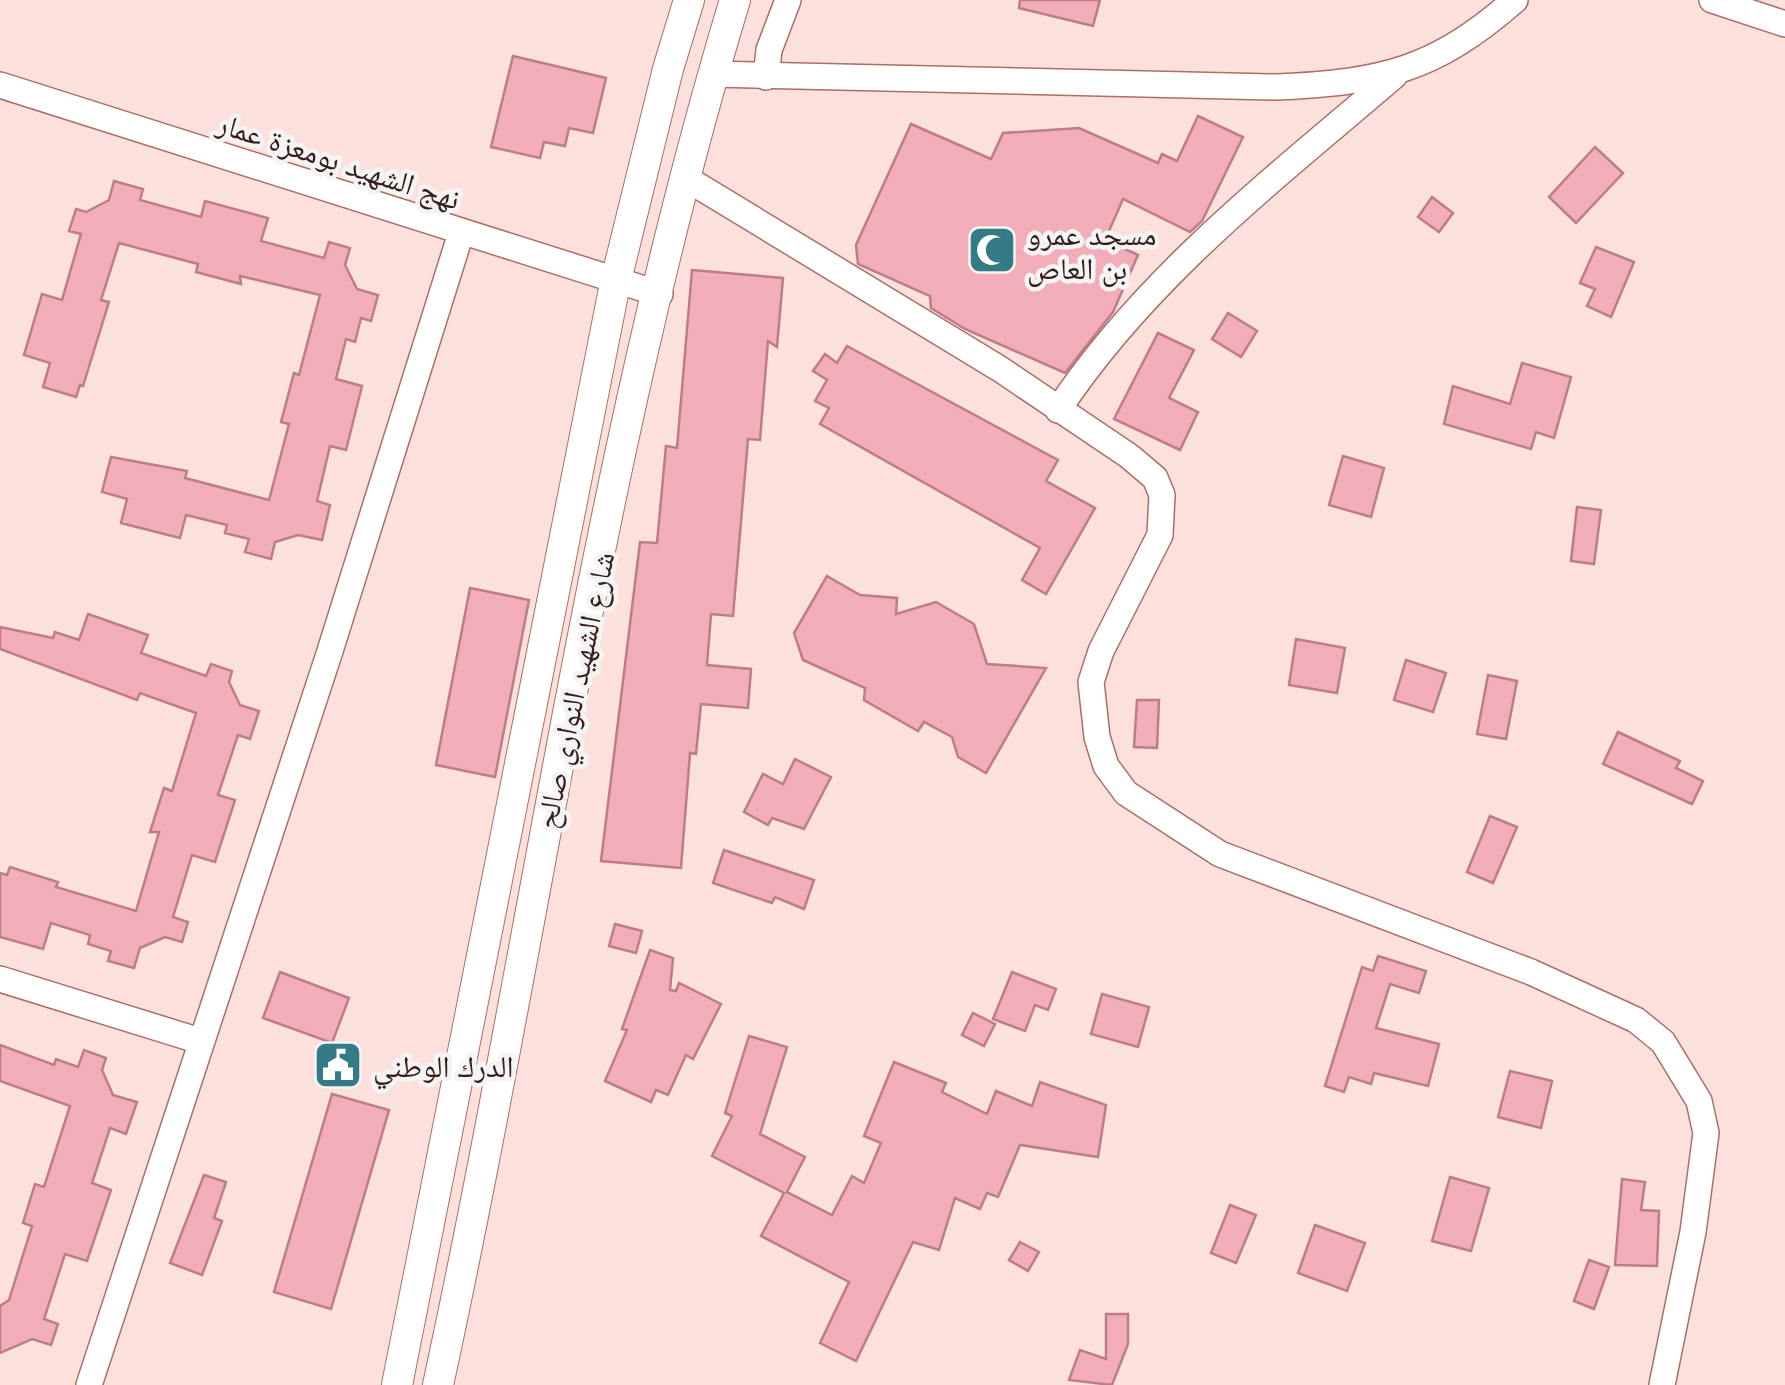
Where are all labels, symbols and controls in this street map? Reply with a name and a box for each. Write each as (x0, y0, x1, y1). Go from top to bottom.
street label: نهج الشهيد بومعزة عمار (211, 102, 465, 219)
place label: مسجد عمرو بن العاص (1027, 214, 1156, 287)
mosque icon: مسجد عمرو بن العاص (966, 224, 1018, 276)
street label: شارع الشهيد النواري صالح (526, 548, 628, 833)
public building icon: الدرك الوطني (312, 1039, 364, 1091)
place label: الدرك الوطني (373, 1046, 514, 1090)

